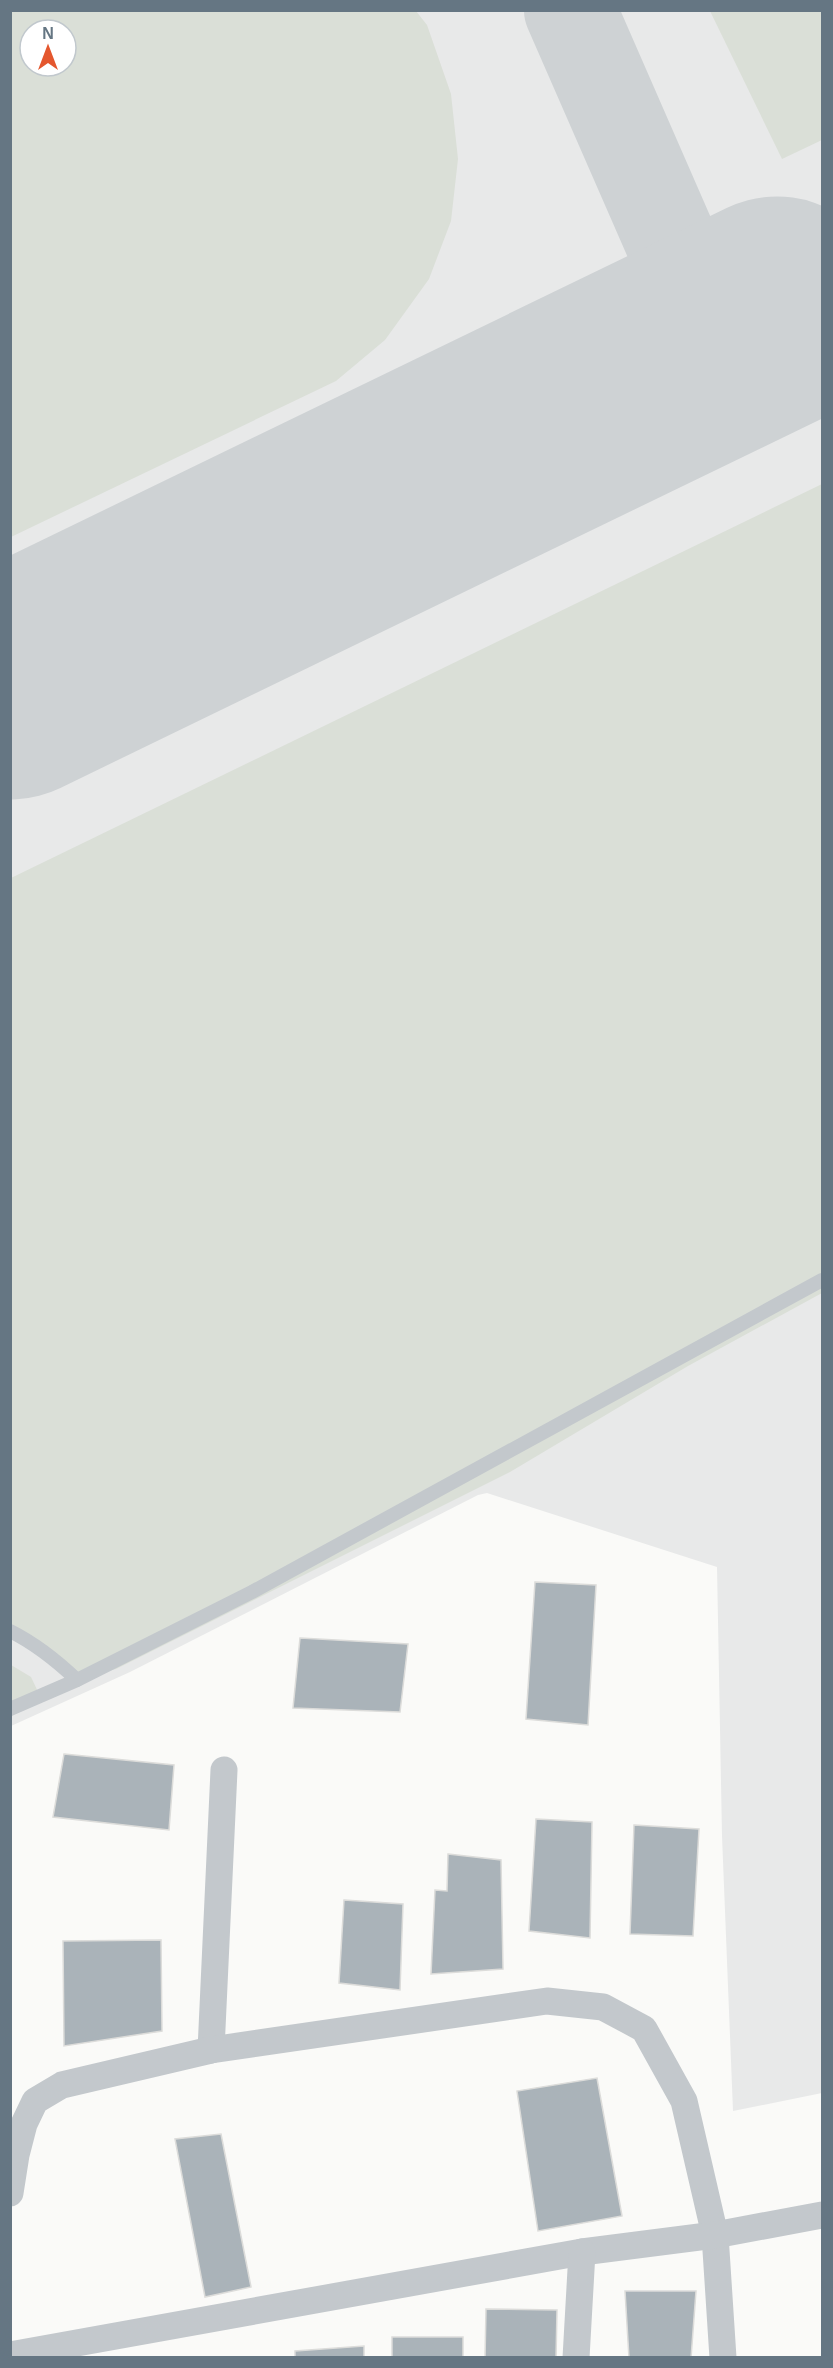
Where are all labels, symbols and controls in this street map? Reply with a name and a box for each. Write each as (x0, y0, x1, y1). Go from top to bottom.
north arrow (18, 18, 78, 78)
text: N (42, 25, 54, 42)

